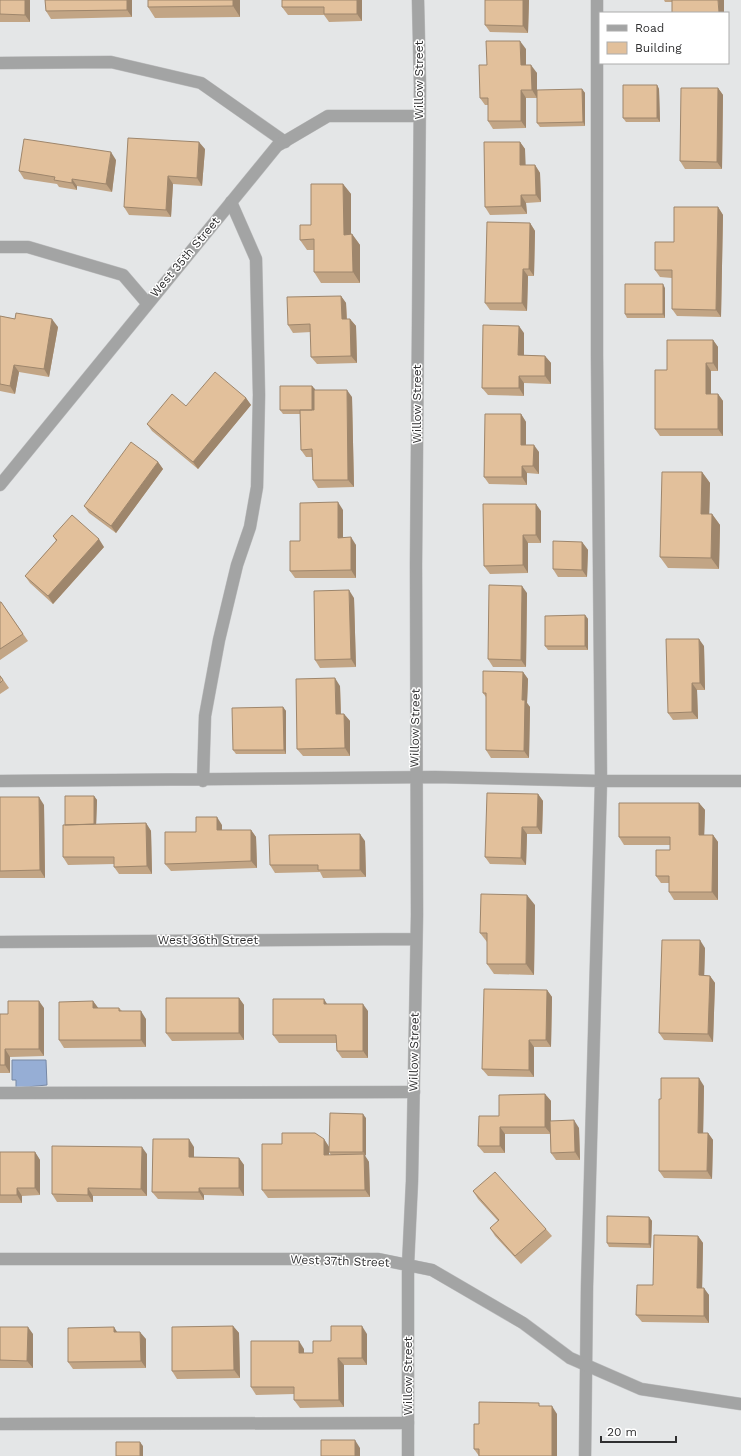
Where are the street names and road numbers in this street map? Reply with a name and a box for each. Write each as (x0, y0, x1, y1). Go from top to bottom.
street label: Willow Street (412, 40, 426, 120)
street label: West 35th Street (147, 214, 223, 300)
street label: Willow Street (410, 364, 424, 444)
street label: Willow Street (407, 688, 423, 768)
street label: West 36th Street (158, 933, 258, 947)
street label: Willow Street (406, 1012, 422, 1092)
street label: West 37th Street (290, 1252, 390, 1270)
street label: Willow Street (401, 1336, 415, 1416)

